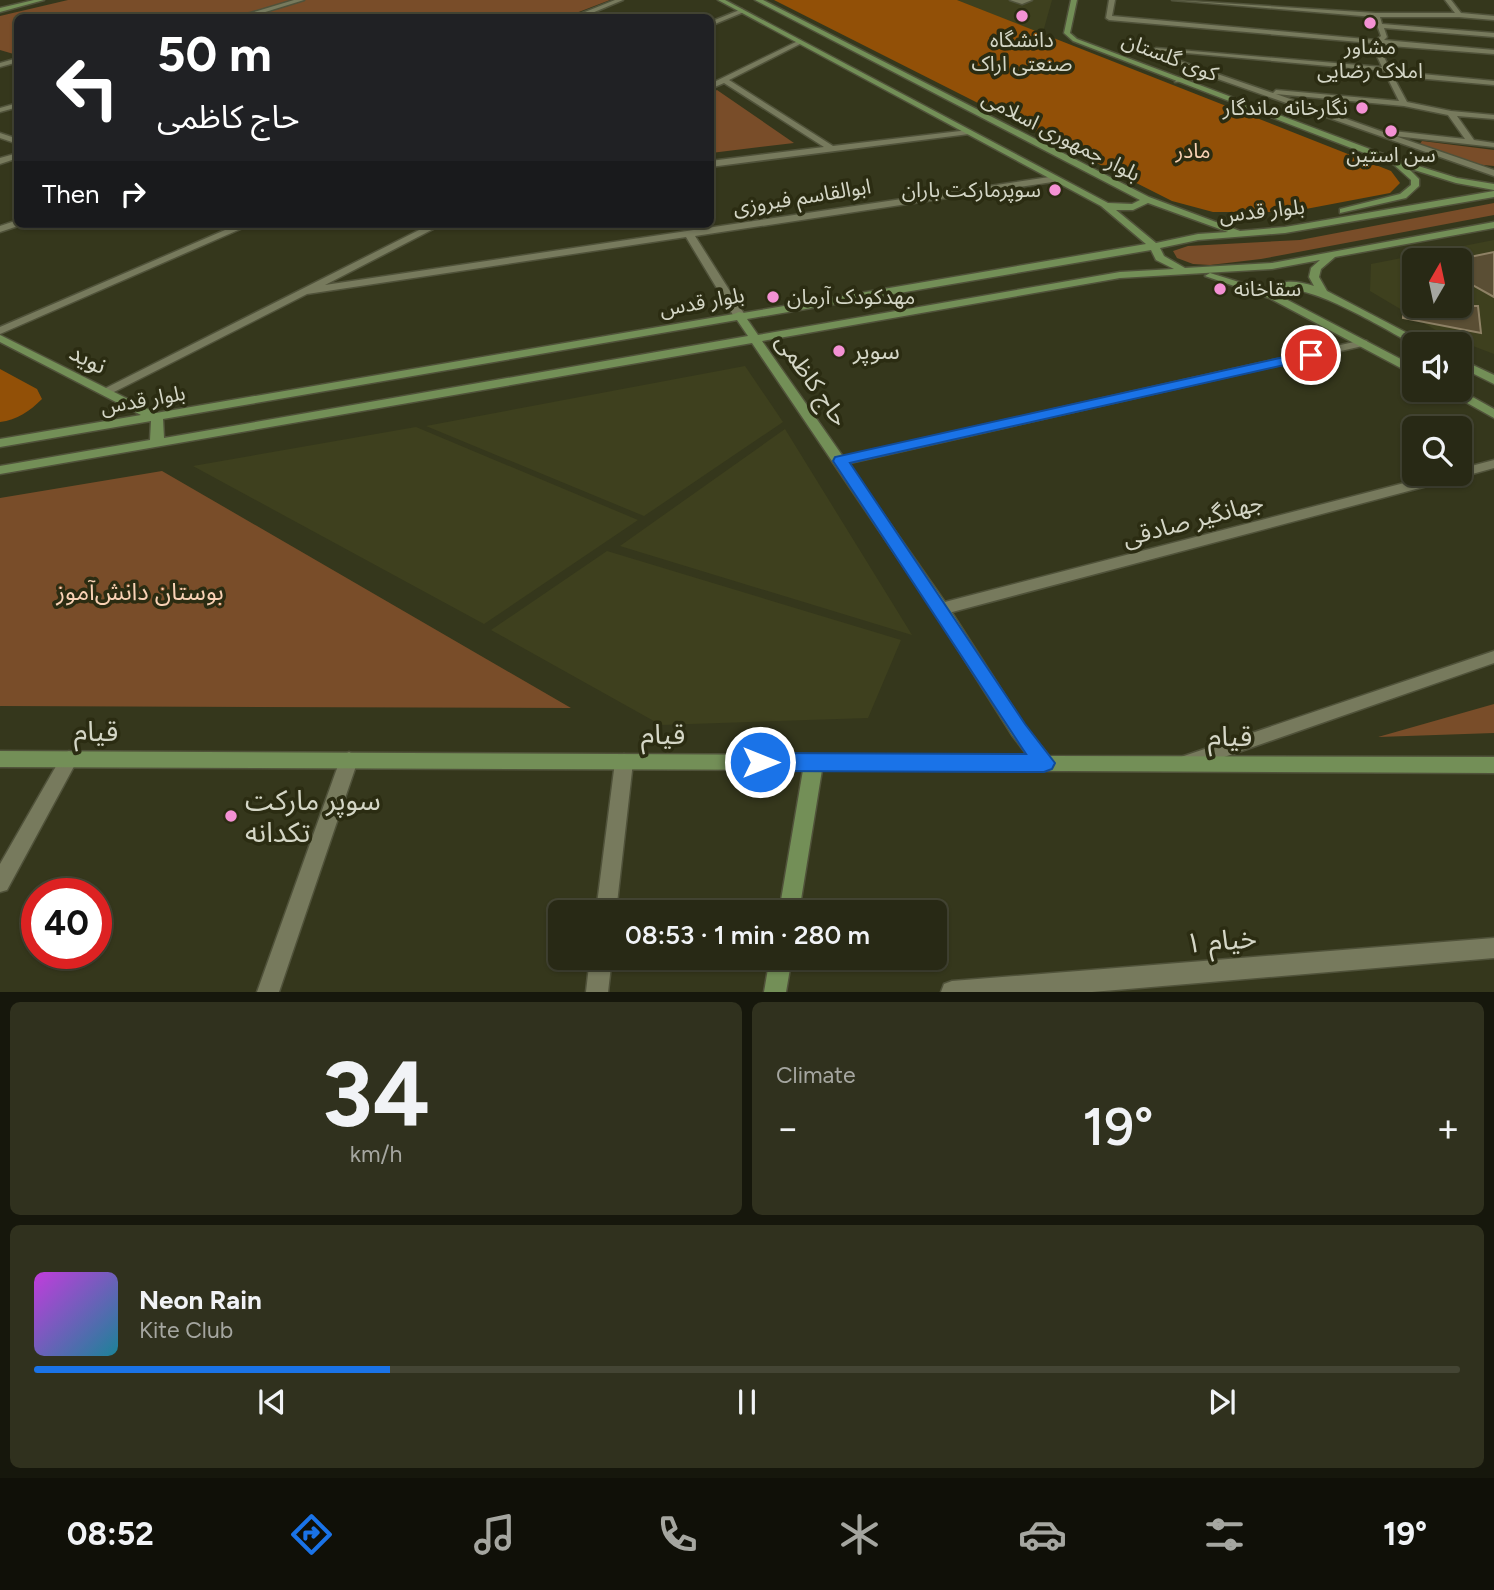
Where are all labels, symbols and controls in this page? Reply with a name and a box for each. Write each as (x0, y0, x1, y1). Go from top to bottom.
marker: دانشگاه صنعتی اراک (1014, 8, 1030, 24)
marker: مشاور املاک رضایی (1362, 15, 1378, 31)
text: 50 m (157, 24, 272, 83)
place label: دانشگاه صنعتی اراک (971, 27, 1073, 76)
street label: کوی گلستان (1119, 27, 1222, 86)
place label: مشاور املاک رضایی (1317, 34, 1423, 83)
icon: left (42, 42, 133, 133)
street label: بلوار جمهوری اسلامی (978, 85, 1145, 186)
place label: نگارخانه ماندگار (1222, 95, 1348, 120)
text: حاج کاظمی (157, 98, 300, 136)
marker: نگارخانه ماندگار (1354, 100, 1370, 116)
marker: سن استین (1383, 123, 1399, 139)
park label: مادر (1175, 138, 1210, 163)
place label: سن استین (1346, 142, 1436, 167)
street label: ابوالقاسم فیروزی (731, 173, 873, 223)
icon: right (114, 175, 152, 213)
place label: سوپرمارکت باران (902, 177, 1041, 203)
text: Then (42, 178, 100, 210)
marker: سوپرمارکت باران (1047, 182, 1063, 198)
street label: بلوار قدس (1218, 194, 1306, 227)
north arrow (1402, 248, 1472, 318)
map controls (1402, 248, 1472, 486)
place label: سقاخانه (1234, 276, 1301, 301)
marker: سقاخانه (1212, 281, 1228, 297)
street label: بلوار قدس (658, 282, 746, 321)
place label: مهدکودک آرمان (787, 284, 915, 309)
marker: مهدکودک آرمان (765, 289, 781, 305)
pin (1281, 325, 1341, 385)
street label: حاج کاظمی (767, 328, 855, 434)
button: sound (1402, 332, 1472, 402)
place label: سوپر (852, 336, 900, 366)
icon: arrive (1292, 336, 1330, 374)
street label: نوید (65, 337, 112, 380)
marker: سوپر (831, 343, 847, 359)
street label: بلوار قدس (99, 380, 187, 419)
button: search (1402, 416, 1472, 486)
street label: جهانگیر صادقی (1119, 487, 1267, 552)
park label: بوستان دانش‌آموز (55, 577, 224, 606)
street label: قیام (74, 714, 118, 752)
street label: قیام (641, 717, 685, 755)
street label: قیام (1208, 719, 1252, 757)
position arrow (723, 725, 797, 799)
place label: سوپر مارکت تکدانه (245, 783, 381, 849)
marker: سوپر مارکت تکدانه (223, 808, 239, 824)
speed limit sign: 40 (21, 878, 112, 969)
text: 08:53 · 1 min · 280 m (625, 919, 870, 951)
street label: خیام ۱ (1184, 920, 1258, 964)
text: 34 (322, 1040, 430, 1149)
text: Climate (776, 1061, 855, 1089)
text: 19° (1082, 1096, 1154, 1158)
text: − (776, 1105, 800, 1151)
text: + (1436, 1105, 1460, 1151)
text: km/h (350, 1140, 402, 1168)
text: Neon Rain (139, 1284, 262, 1316)
text: Kite Club (139, 1316, 233, 1344)
icon: previous (253, 1383, 291, 1421)
icon: pause (728, 1383, 766, 1421)
icon: next (1203, 1383, 1241, 1421)
icon: directions (287, 1510, 336, 1559)
icon: music (470, 1510, 519, 1559)
icon: phone (653, 1510, 702, 1559)
icon: climate (835, 1510, 884, 1559)
icon: car (1018, 1510, 1067, 1559)
icon: filters (1200, 1510, 1249, 1559)
text: 08:52 (67, 1515, 154, 1553)
text: 19° (1383, 1515, 1427, 1553)

